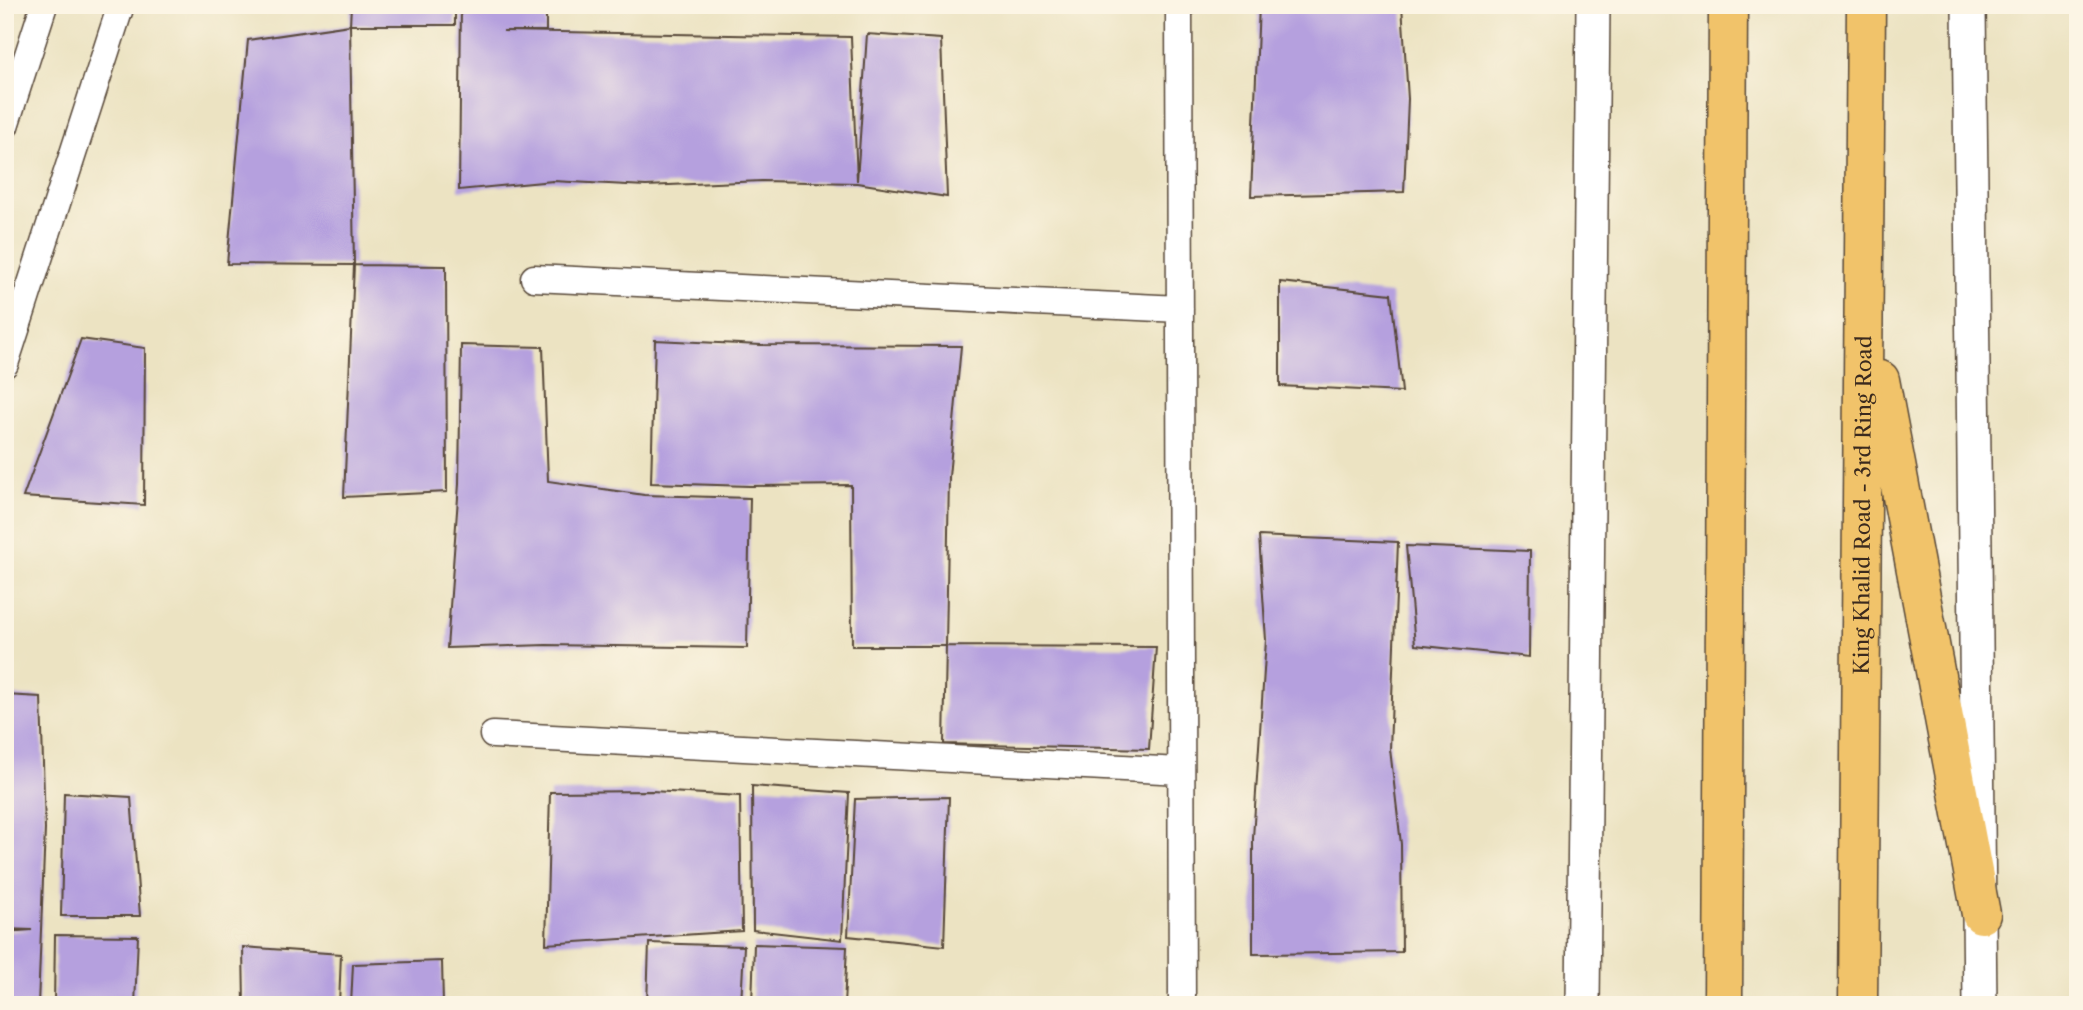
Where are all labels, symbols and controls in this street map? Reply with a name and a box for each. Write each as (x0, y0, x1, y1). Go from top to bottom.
street label: King Khalid Road - 3rd Ring Road (1848, 335, 1876, 675)

